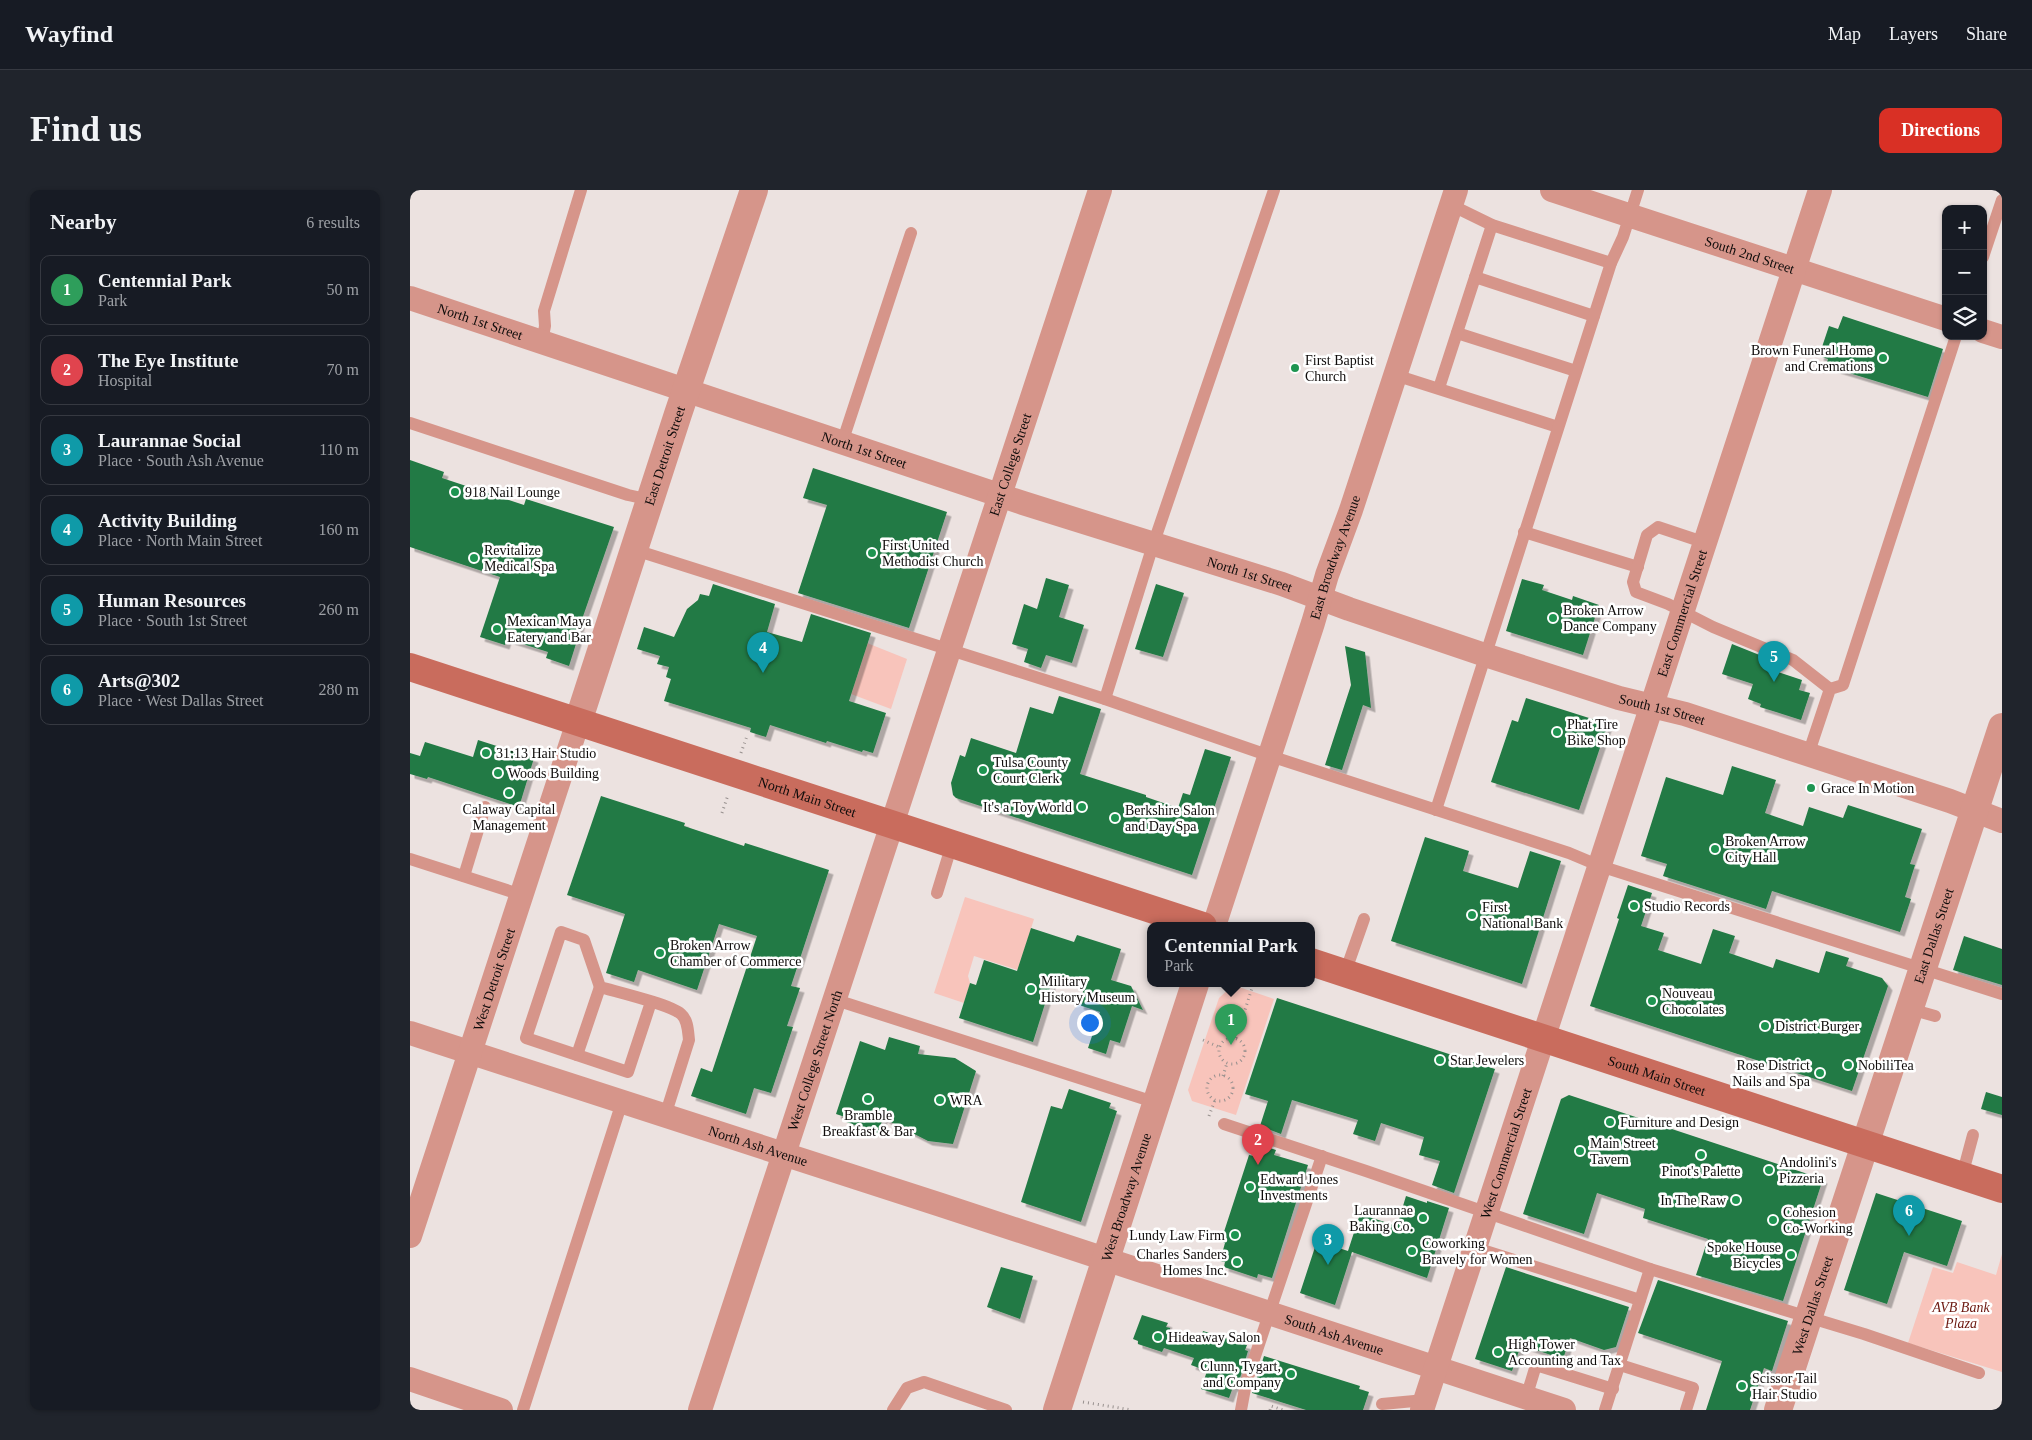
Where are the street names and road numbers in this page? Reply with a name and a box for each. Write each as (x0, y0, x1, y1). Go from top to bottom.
street label: South 2nd Street (1703, 234, 1796, 277)
street label: North 1st Street (436, 301, 525, 343)
street label: East Detroit Street (642, 404, 688, 507)
street label: East College Street (987, 411, 1034, 518)
street label: North 1st Street (820, 429, 909, 472)
street label: East Broadway Avenue (1307, 493, 1363, 621)
street label: East Commercial Street (1655, 548, 1710, 679)
street label: North 1st Street (1205, 554, 1294, 595)
street label: South 1st Street (1617, 691, 1707, 728)
street label: North Main Street (756, 774, 858, 820)
street label: East Dallas Street (1911, 886, 1957, 986)
street label: West Detroit Street (471, 926, 518, 1033)
street label: West College Street North (785, 988, 845, 1133)
street label: South Main Street (1606, 1053, 1708, 1099)
street label: West Commercial Street (1478, 1086, 1535, 1221)
street label: North Ash Avenue (707, 1123, 809, 1169)
street label: West Broadway Avenue (1099, 1131, 1154, 1263)
street label: West Dallas Street (1790, 1254, 1836, 1357)
street label: South Ash Avenue (1283, 1312, 1385, 1358)

